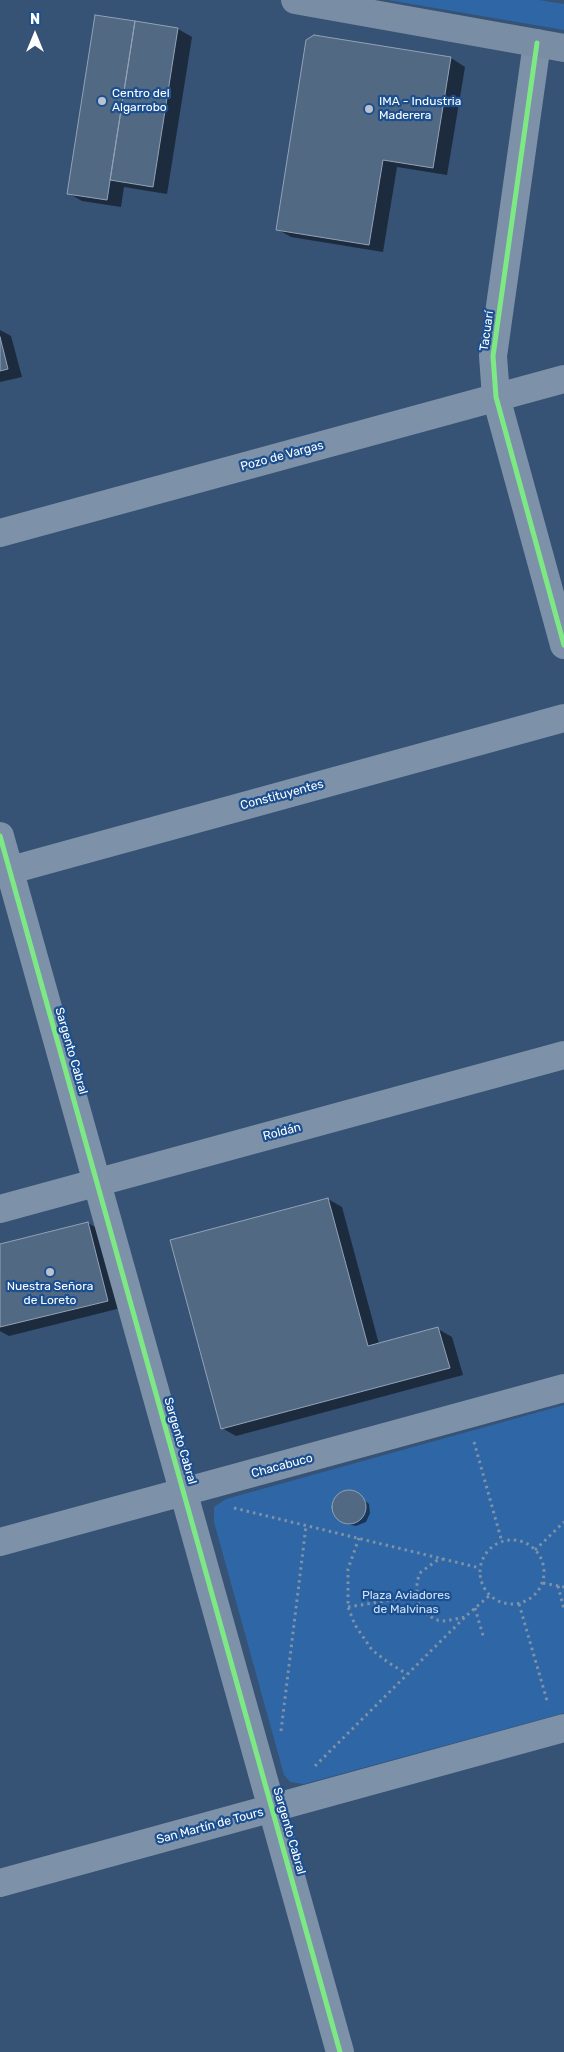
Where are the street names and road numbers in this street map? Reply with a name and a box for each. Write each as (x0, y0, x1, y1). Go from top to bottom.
street label: Tacuarí (477, 310, 497, 352)
street label: Pozo de Vargas (239, 438, 325, 474)
street label: Constituyentes (239, 777, 325, 813)
street label: Sargento Cabral (52, 1006, 90, 1096)
street label: Roldán (261, 1120, 303, 1144)
street label: Sargento Cabral (161, 1396, 199, 1486)
street label: Chacabuco (250, 1451, 314, 1481)
street label: Sargento Cabral (270, 1786, 308, 1876)
street label: San Martín de Tours (155, 1805, 265, 1847)

